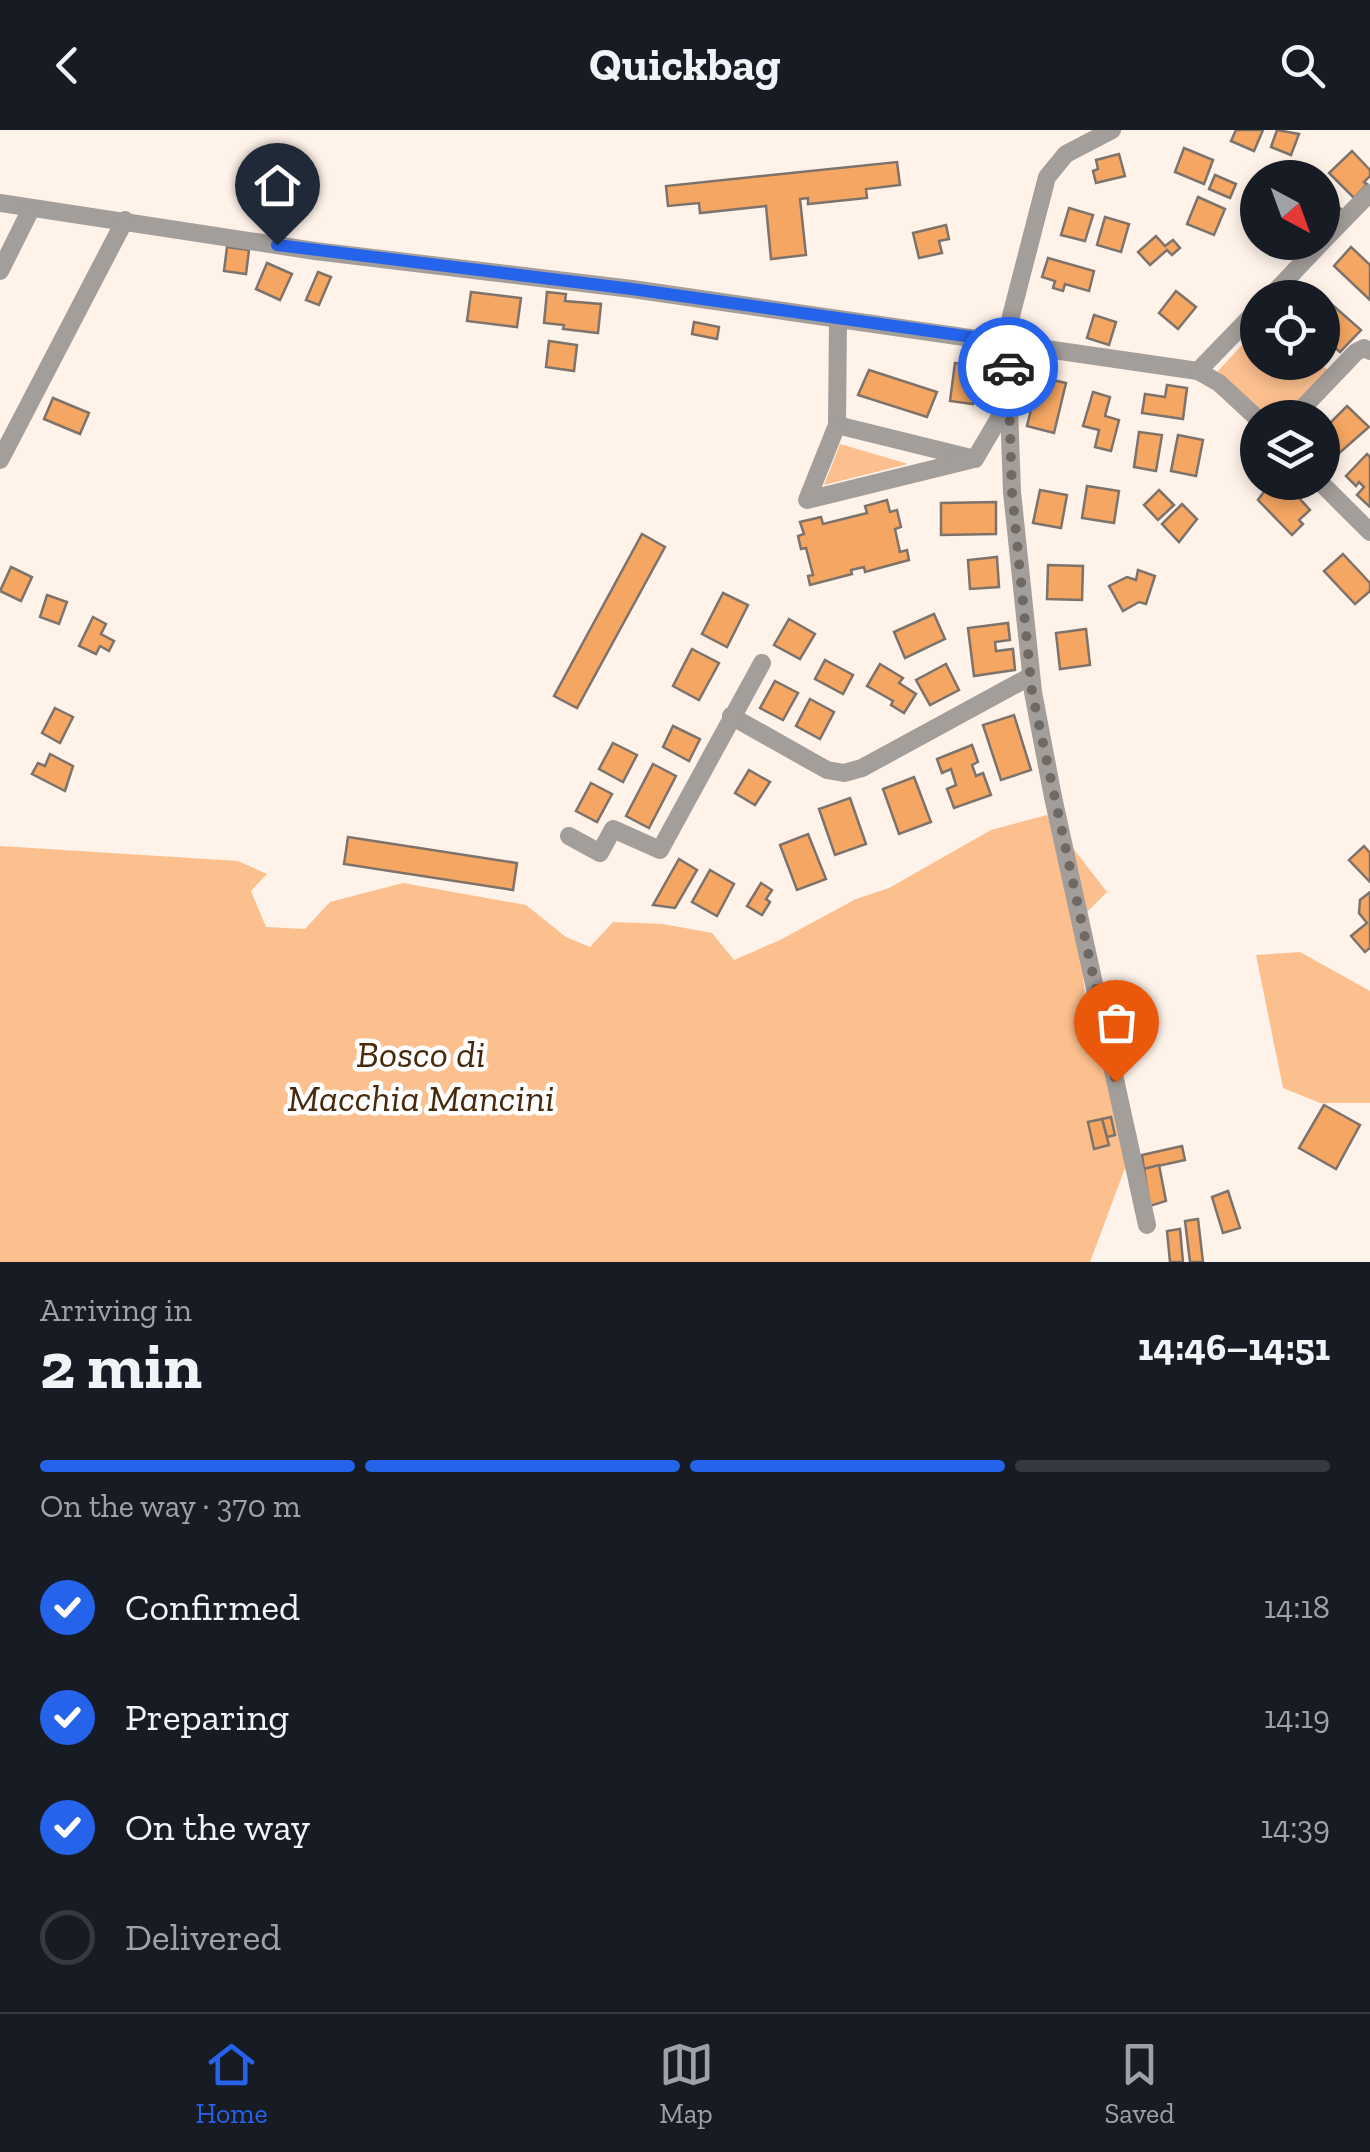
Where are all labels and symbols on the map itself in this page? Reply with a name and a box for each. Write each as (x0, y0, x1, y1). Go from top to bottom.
pin (235, 143, 320, 246)
north arrow (1240, 160, 1340, 260)
courier (958, 317, 1058, 417)
pin (1074, 980, 1159, 1083)
park label: Bosco di Macchia Mancini (287, 1031, 555, 1121)

